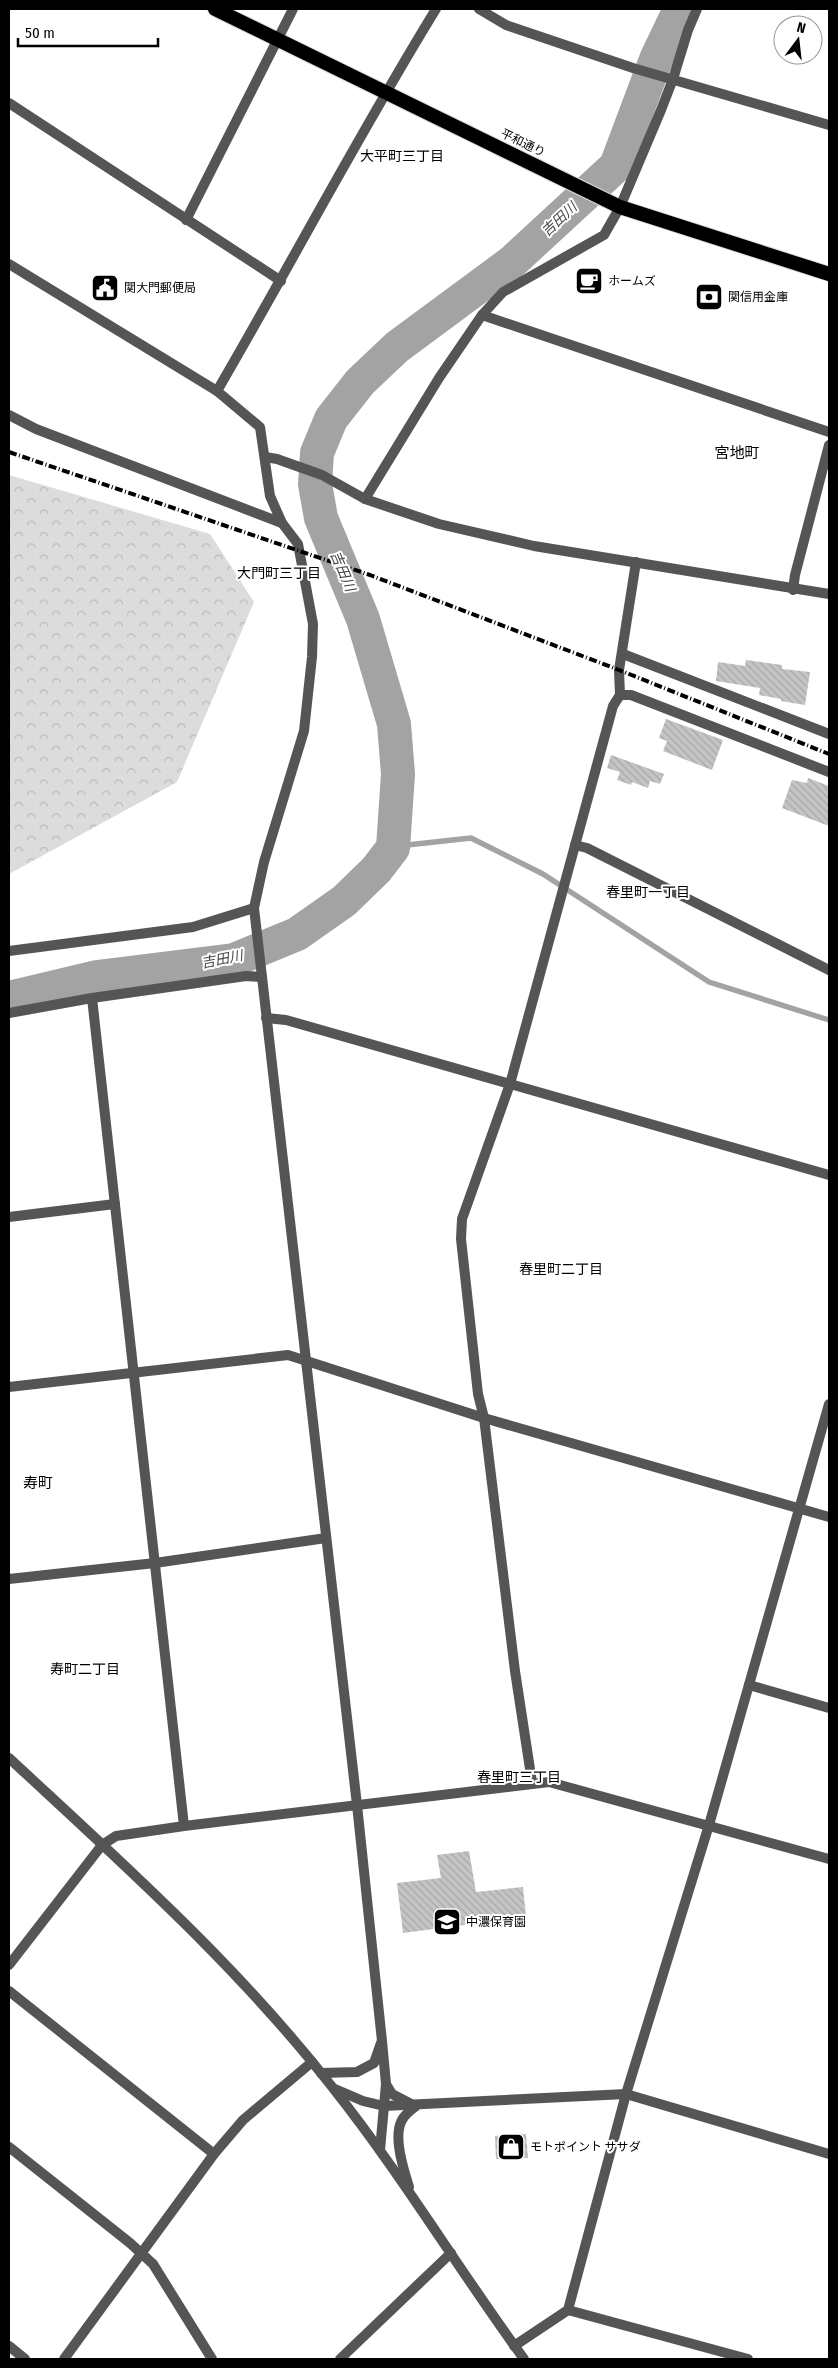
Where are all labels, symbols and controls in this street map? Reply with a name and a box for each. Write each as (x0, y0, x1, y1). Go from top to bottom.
scale bar (18, 15, 158, 47)
north arrow (773, 15, 823, 65)
text: N (795, 19, 807, 37)
text: 50 m (25, 24, 55, 42)
street label: 平和通り (498, 126, 548, 160)
district label: 大平町三丁目 (360, 148, 444, 165)
water label: 吉田川 (538, 197, 582, 240)
cafe icon: ホームズ (574, 266, 604, 296)
public building icon: 関大門郵便局 (90, 273, 120, 303)
place label: ホームズ (608, 274, 656, 288)
place label: 関大門郵便局 (124, 281, 196, 295)
bank icon: 関信用金庫 (694, 282, 724, 312)
place label: 関信用金庫 (728, 290, 788, 304)
district label: 宮地町 (714, 444, 760, 462)
water label: 吉田川 (327, 549, 359, 596)
district label: 大門町三丁目 (237, 565, 321, 582)
district label: 春里町一丁目 (606, 884, 690, 901)
water label: 吉田川 (200, 947, 246, 972)
district label: 春里町二丁目 (519, 1261, 603, 1278)
district label: 寿町 (23, 1474, 53, 1492)
district label: 寿町二丁目 (50, 1661, 120, 1678)
district label: 春里町三丁目 (477, 1769, 561, 1786)
school or university icon: 中濃保育園 (432, 1907, 462, 1937)
place label: 中濃保育園 (466, 1915, 526, 1929)
shop icon: モトポイント ササダ (496, 2132, 526, 2162)
place label: モトポイント ササダ (530, 2140, 641, 2154)

